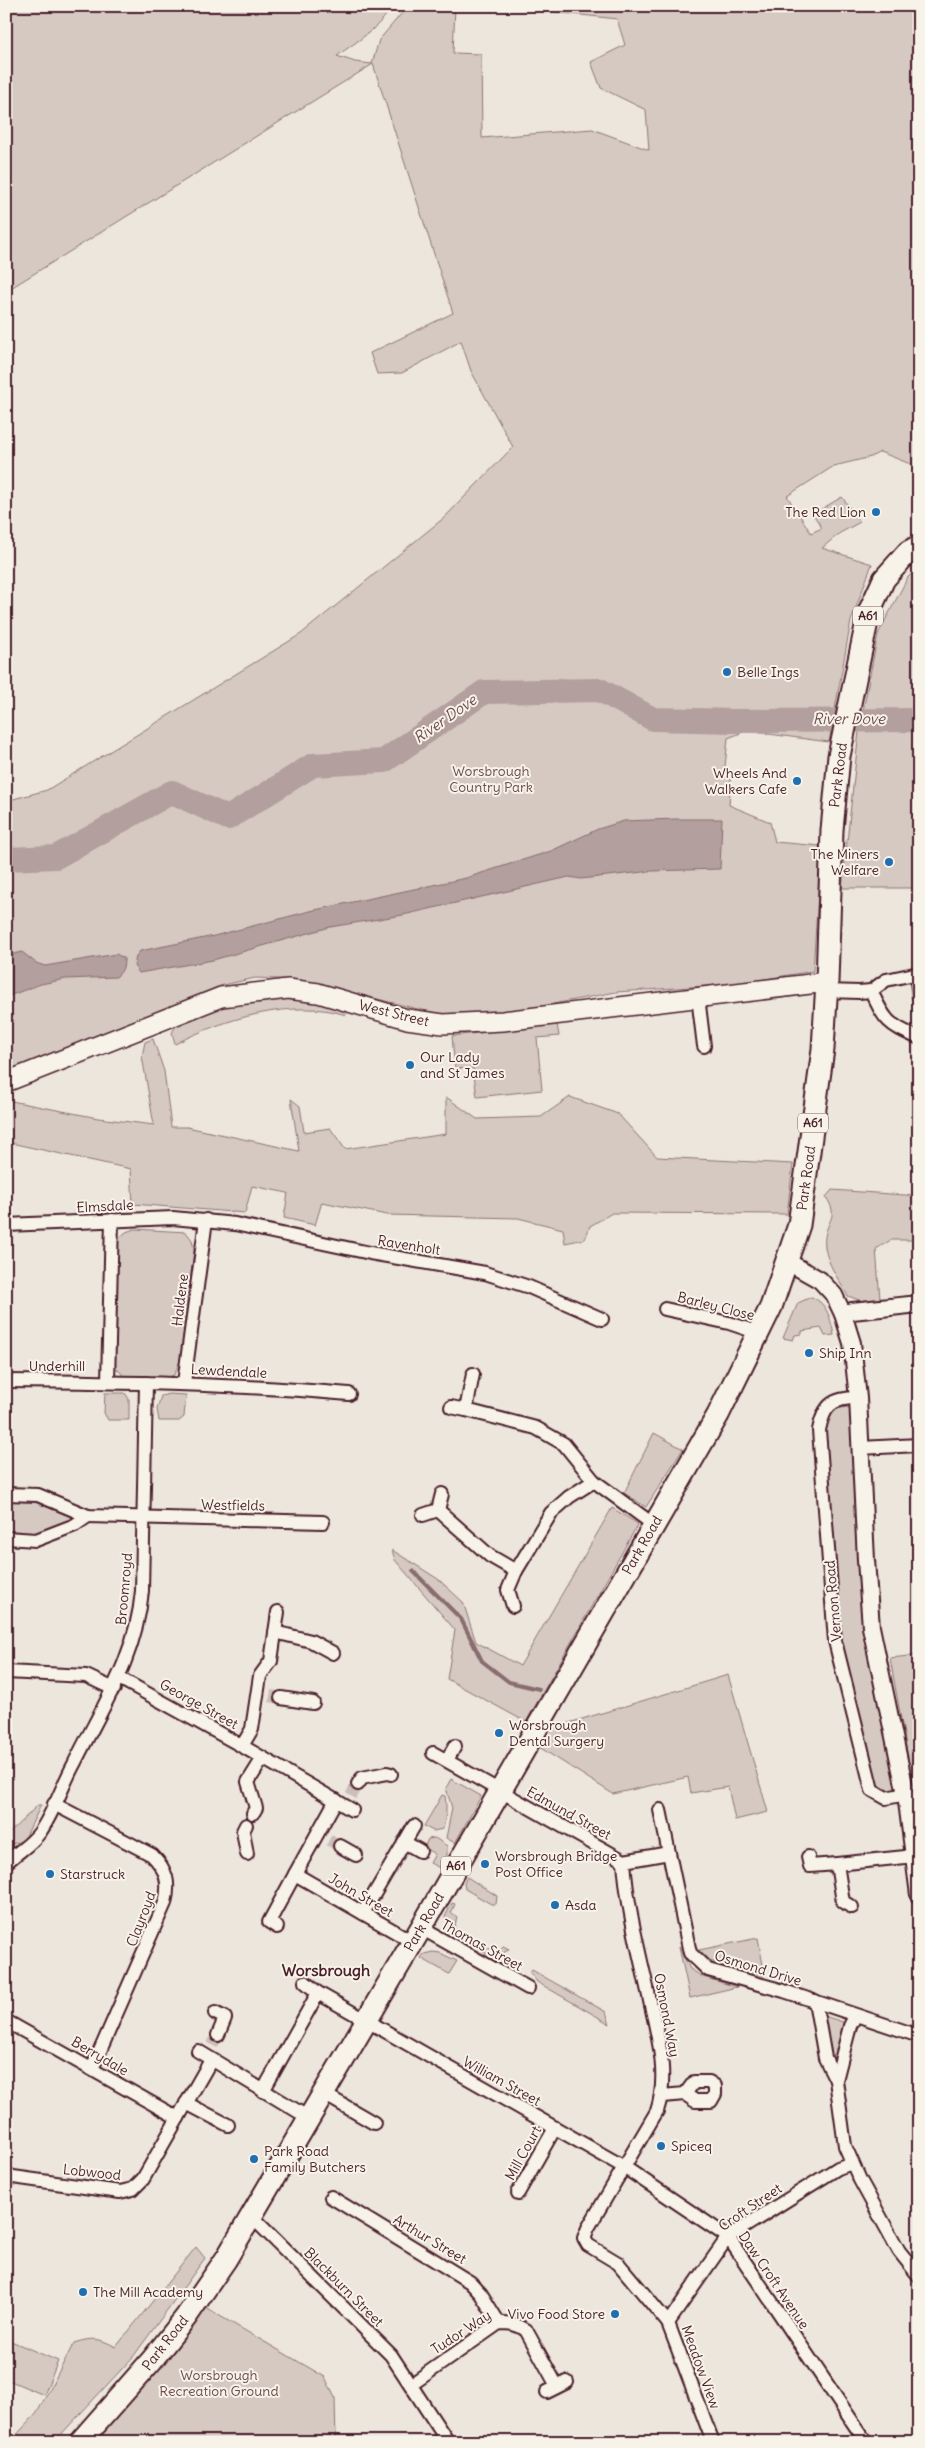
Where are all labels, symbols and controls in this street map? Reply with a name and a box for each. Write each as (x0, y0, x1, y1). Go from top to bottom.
place label: The Red Lion (785, 503, 866, 521)
marker: The Red Lion (870, 506, 882, 518)
road number: A61 (853, 606, 883, 626)
place label: Belle Ings (737, 663, 799, 681)
marker: Belle Ings (721, 666, 733, 678)
water label: River Dove (410, 690, 481, 747)
water label: River Dove (813, 709, 886, 728)
street label: Park Road (825, 742, 851, 808)
park label: Worsbrough Country Park (449, 762, 533, 796)
place label: Wheels And Walkers Cafe (705, 764, 787, 798)
marker: Wheels And Walkers Cafe (791, 775, 803, 787)
place label: The Miners Welfare (811, 845, 879, 879)
marker: The Miners Welfare (883, 856, 895, 868)
street label: West Street (357, 996, 431, 1030)
place label: Our Lady and St James (420, 1048, 505, 1082)
marker: Our Lady and St James (404, 1059, 416, 1071)
road number: A61 (798, 1114, 828, 1132)
street label: Park Road (793, 1145, 819, 1211)
street label: Elmsdale (76, 1196, 134, 1216)
street label: Ravenholt (376, 1231, 442, 1259)
street label: Haldene (168, 1273, 192, 1327)
street label: Barley Close (676, 1288, 756, 1324)
place label: Ship Inn (819, 1344, 872, 1362)
marker: Ship Inn (803, 1347, 815, 1359)
street label: Underhill (29, 1357, 85, 1375)
street label: Lewdendale (190, 1360, 268, 1382)
street label: Westfields (201, 1495, 265, 1515)
street label: Park Road (618, 1512, 666, 1578)
street label: Broomroyd (112, 1552, 136, 1626)
street label: Vernon Road (820, 1560, 846, 1642)
street label: George Street (157, 1675, 242, 1733)
place label: Worsbrough Dental Surgery (509, 1716, 604, 1750)
marker: Worsbrough Dental Surgery (493, 1727, 505, 1739)
street label: Edmund Street (524, 1782, 615, 1844)
place label: Worsbrough Bridge Post Office (495, 1847, 617, 1881)
road number: A61 (441, 1856, 471, 1875)
marker: Worsbrough Bridge Post Office (479, 1858, 491, 1870)
place label: Starstruck (60, 1865, 125, 1883)
marker: Starstruck (44, 1868, 56, 1880)
street label: John Street (325, 1869, 397, 1921)
street label: Clayroyd (122, 1889, 160, 1949)
street label: Park Road (400, 1889, 448, 1955)
place label: Asda (565, 1896, 597, 1914)
marker: Asda (549, 1899, 561, 1911)
street label: Thomas Street (438, 1915, 526, 1975)
street label: Osmond Drive (712, 1946, 804, 1990)
district label: Worsbrough (282, 1960, 370, 1981)
street label: Osmond Way (650, 1971, 684, 2059)
street label: Berrydale (68, 2032, 132, 2080)
street label: William Street (460, 2052, 544, 2110)
street label: Mill Court (501, 2122, 545, 2183)
place label: Spiceq (671, 2137, 712, 2155)
marker: Spiceq (655, 2140, 667, 2152)
place label: Park Road Family Butchers (264, 2142, 366, 2176)
marker: Park Road Family Butchers (248, 2153, 260, 2165)
street label: Lobwood (62, 2160, 122, 2184)
street label: Croft Street (715, 2179, 785, 2235)
street label: Arthur Street (390, 2210, 470, 2268)
street label: Daw Croft Avenue (735, 2228, 813, 2332)
street label: Blackburn Street (301, 2244, 388, 2331)
place label: The Mill Academy (93, 2283, 203, 2301)
marker: The Mill Academy (77, 2286, 89, 2298)
place label: Vivo Food Store (508, 2305, 605, 2323)
street label: Tudor Way (428, 2306, 494, 2358)
marker: Vivo Food Store (609, 2308, 621, 2320)
street label: Park Road (138, 2312, 192, 2374)
street label: Meadow View (678, 2323, 724, 2411)
park label: Worsbrough Recreation Ground (159, 2366, 279, 2400)

